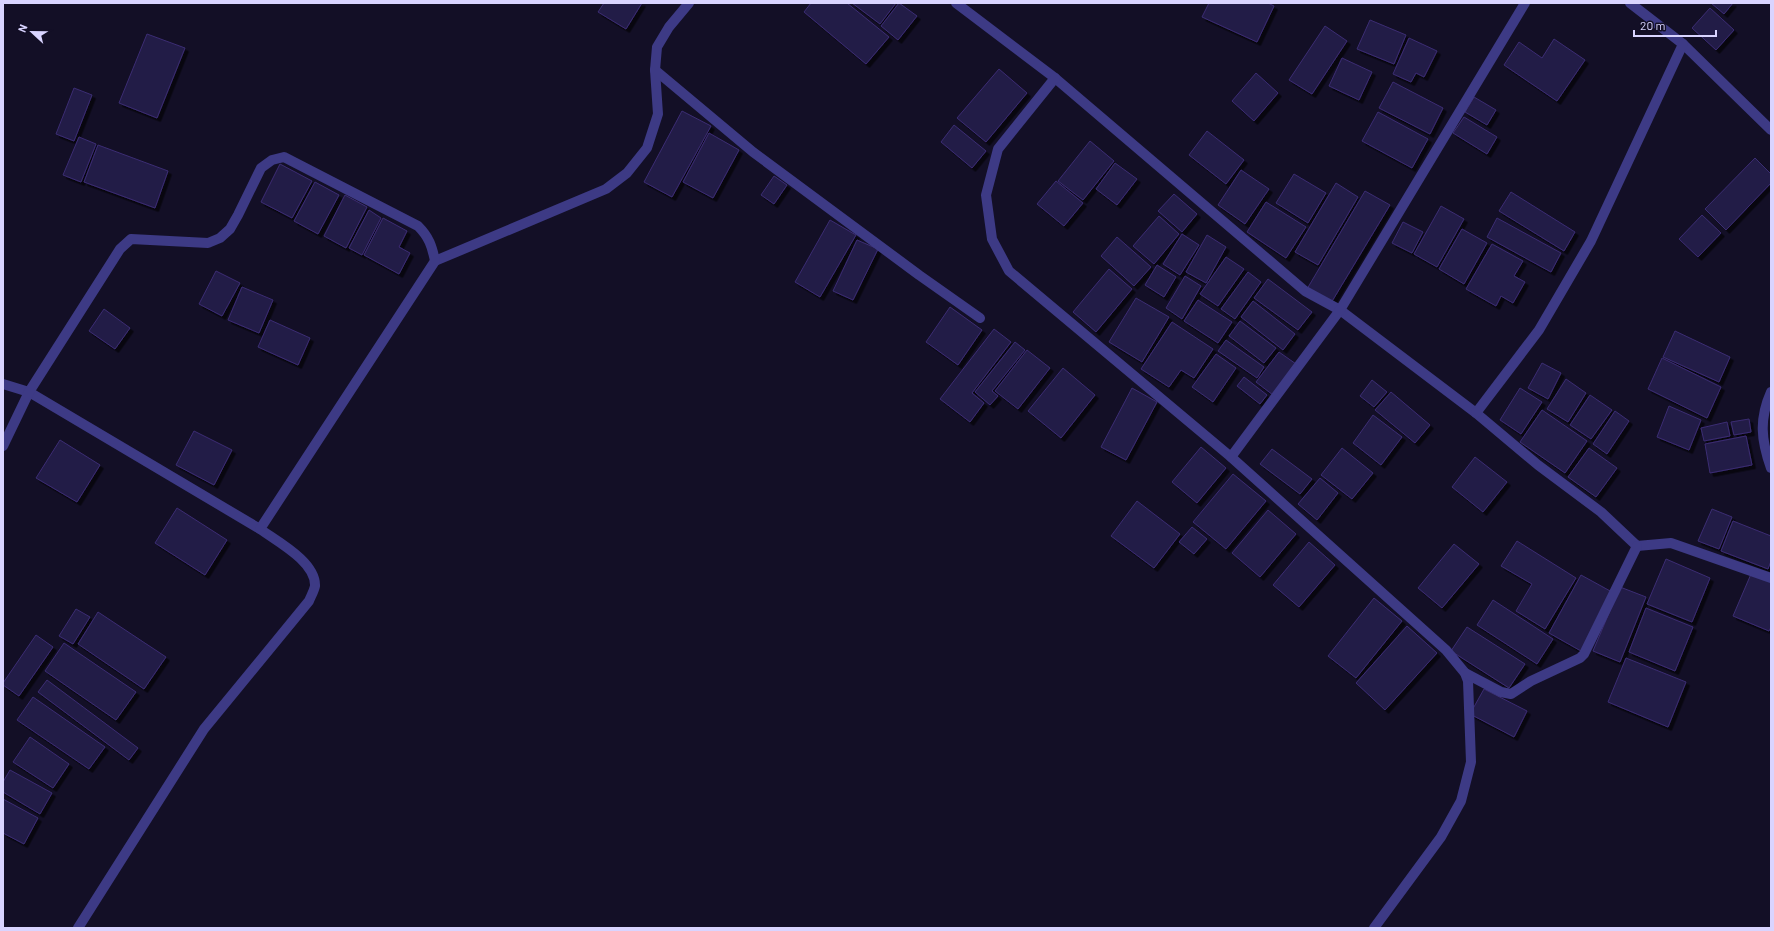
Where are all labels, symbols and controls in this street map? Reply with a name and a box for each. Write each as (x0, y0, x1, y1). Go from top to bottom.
north arrow (12, 12, 52, 52)
scale bar (1634, 12, 1716, 38)
text: 20 m (1640, 18, 1666, 32)
text: N (15, 22, 30, 34)

